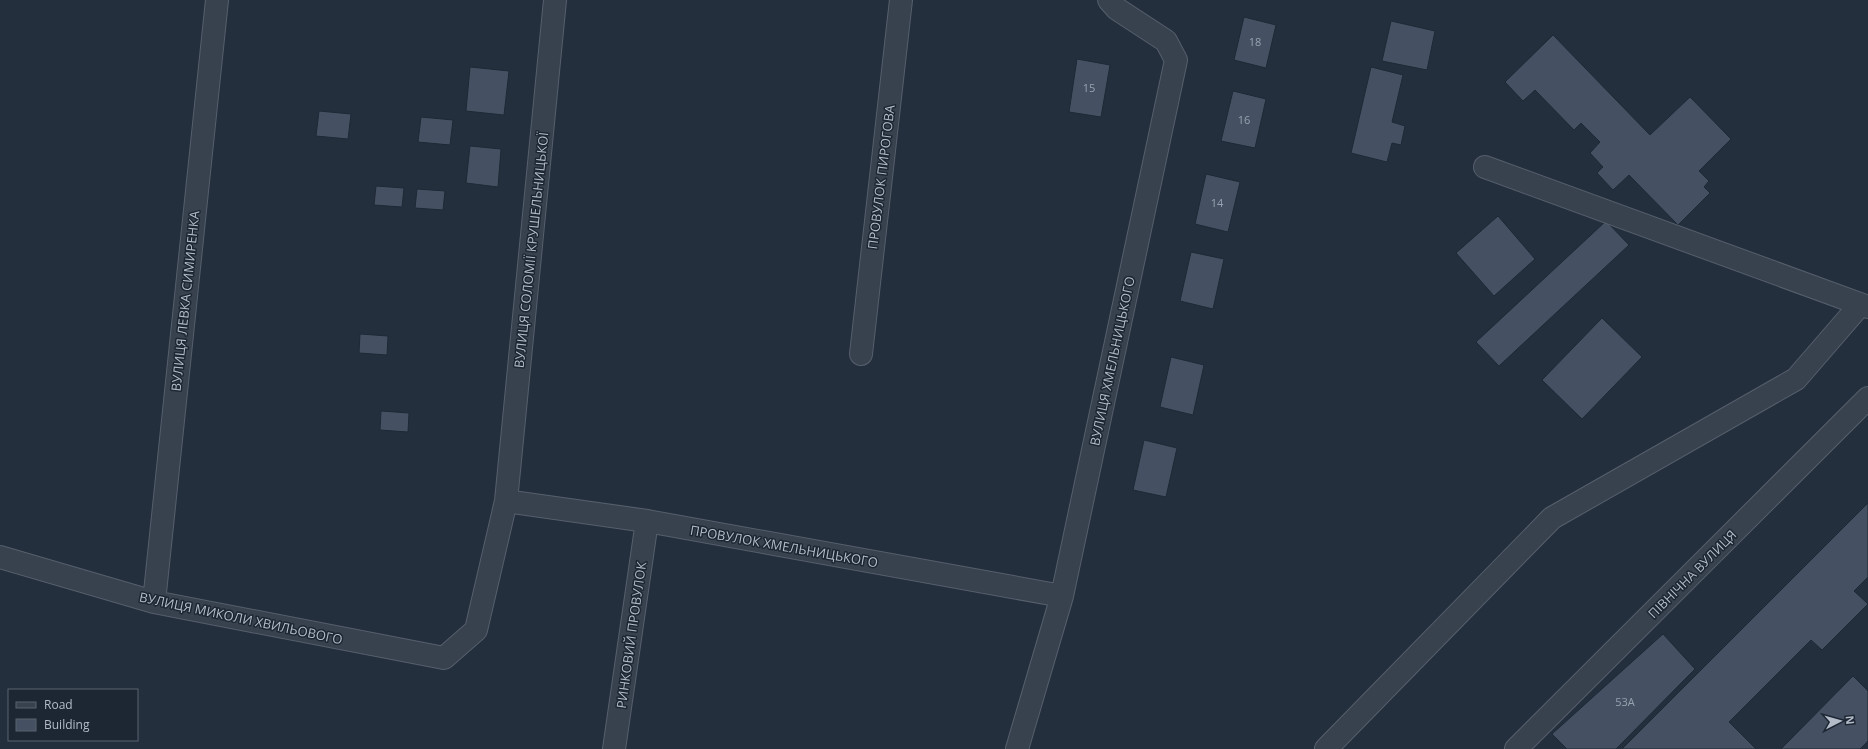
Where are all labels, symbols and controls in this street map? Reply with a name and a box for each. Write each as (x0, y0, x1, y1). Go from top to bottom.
house number: 18 (1249, 34, 1261, 49)
house number: 15 (1083, 80, 1095, 95)
street label: ПРОВУЛОК ПИРОГОВА (863, 103, 899, 250)
house number: 16 (1238, 112, 1250, 127)
street label: ВУЛИЦЯ СОЛОМІЇ КРУШЕЛЬНИЦЬКОЇ (510, 131, 552, 369)
house number: 14 (1211, 195, 1224, 210)
street label: ВУЛИЦЯ ЛЕВКА СИМИРЕНКА (167, 209, 204, 392)
street label: ВУЛИЦЯ ХМЕЛЬНИЦЬКОГО (1085, 275, 1139, 447)
street label: ПРОВУЛОК ХМЕЛЬНИЦЬКОГО (689, 521, 879, 571)
street label: ПІВНІЧНА ВУЛИЦЯ (1644, 526, 1740, 622)
street label: РИНКОВИЙ ПРОВУЛОК (612, 560, 650, 709)
street label: ВУЛИЦЯ МИКОЛИ ХВИЛЬОВОГО (138, 588, 344, 648)
legend (8, 689, 138, 741)
house number: 53A (1615, 694, 1635, 709)
text: Road (44, 696, 73, 713)
north arrow (1820, 701, 1860, 741)
text: N (1843, 715, 1858, 725)
text: Building (44, 716, 90, 733)

